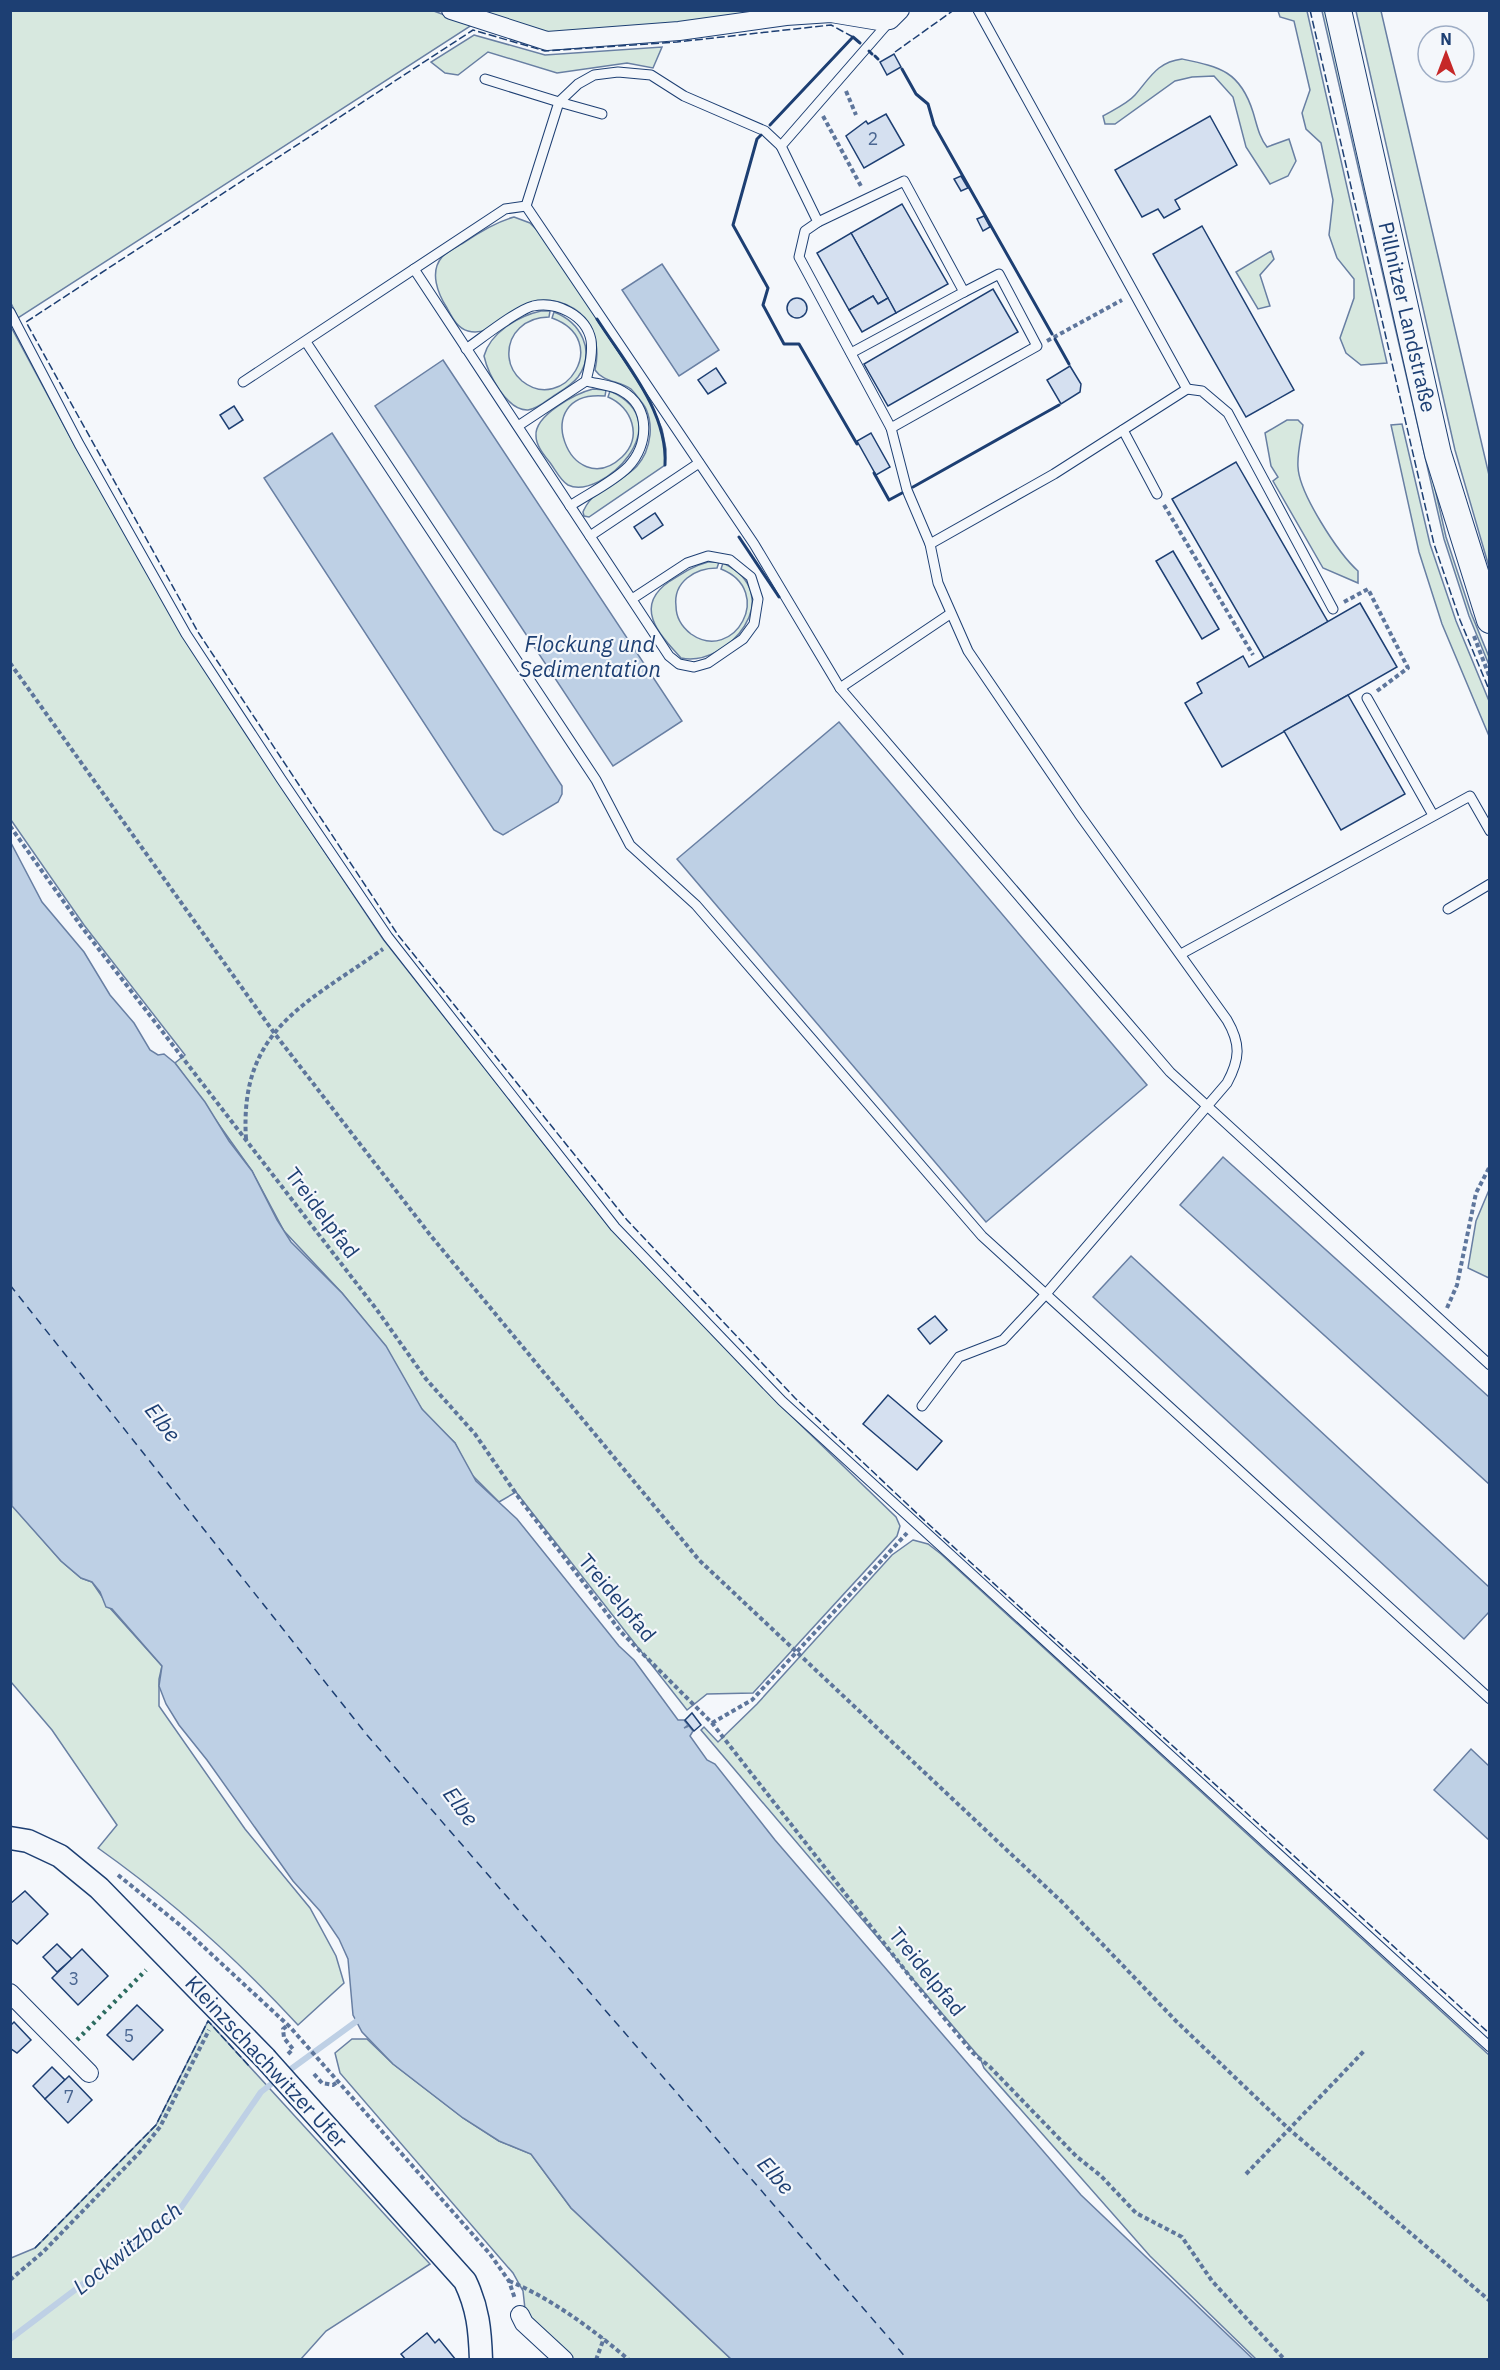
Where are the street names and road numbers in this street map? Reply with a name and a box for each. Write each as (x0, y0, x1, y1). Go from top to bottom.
street label: Pillnitzer Landstraße (1372, 219, 1444, 415)
street label: Treidelpfad (279, 1161, 366, 1264)
street label: Treidelpfad (573, 1547, 663, 1647)
street label: Treidelpfad (883, 1921, 972, 2022)
street label: Kleinzschachwitzer Ufer (179, 1969, 354, 2154)

